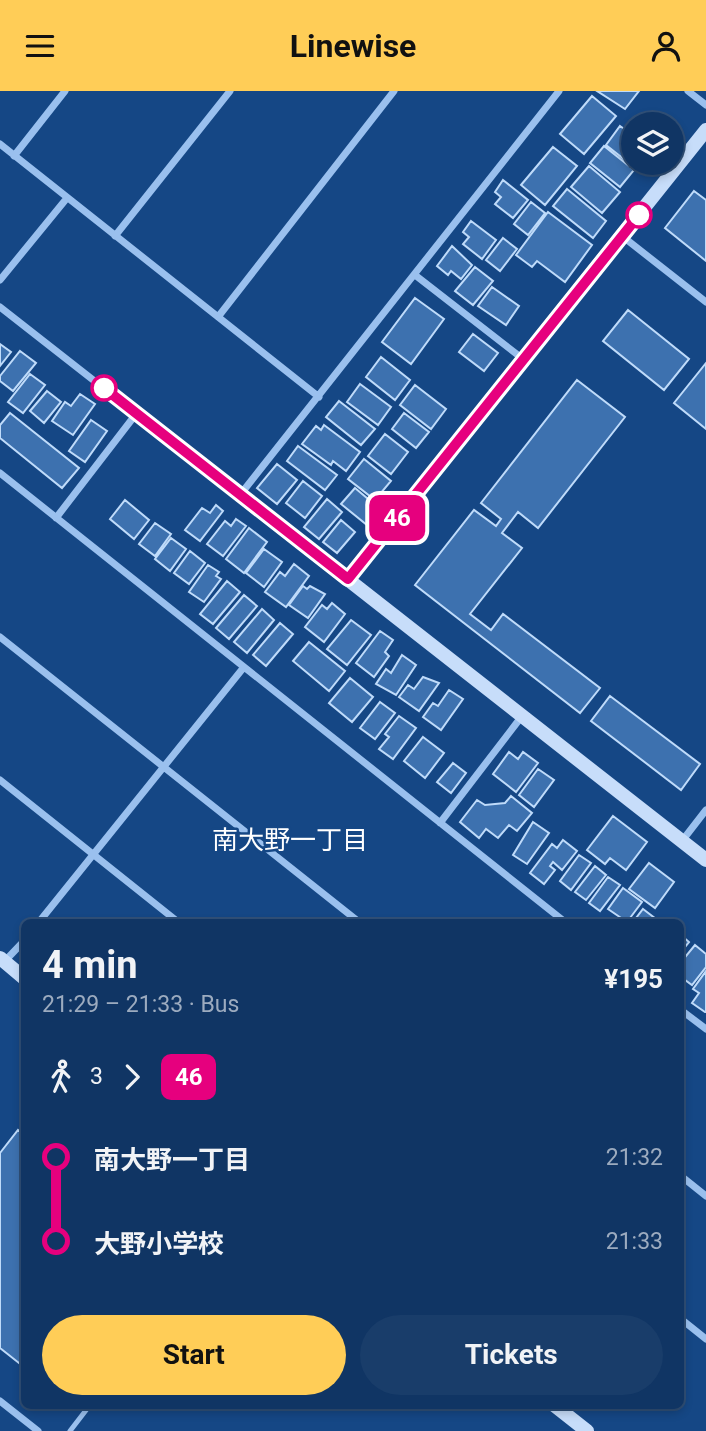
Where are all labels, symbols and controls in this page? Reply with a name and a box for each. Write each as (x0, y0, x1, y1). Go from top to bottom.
icon: menu (21, 27, 59, 65)
text: Linewise (290, 27, 416, 65)
icon: person (647, 27, 685, 65)
map controls (621, 112, 684, 175)
button: layers (621, 112, 684, 175)
unlabelled marker (626, 202, 652, 228)
unlabelled marker (91, 375, 117, 401)
line badge: 46 (366, 495, 428, 541)
text: 46 (383, 504, 411, 532)
district label: 南大野一丁目 (212, 825, 368, 855)
text: 4 min (42, 943, 138, 987)
text: ¥195 (604, 964, 663, 994)
text: 21:29 – 21:33 · Bus (42, 991, 239, 1018)
icon: walk (42, 1058, 80, 1096)
icon: forward (113, 1058, 151, 1096)
text: 3 (90, 1063, 103, 1090)
text: 46 (175, 1063, 202, 1091)
text: 21:32 (606, 1144, 663, 1171)
text: 南大野一丁目 (94, 1145, 250, 1175)
text: 21:33 (606, 1228, 663, 1255)
text: 大野小学校 (94, 1229, 224, 1259)
button: Start (42, 1315, 346, 1395)
button: Tickets (360, 1315, 663, 1395)

